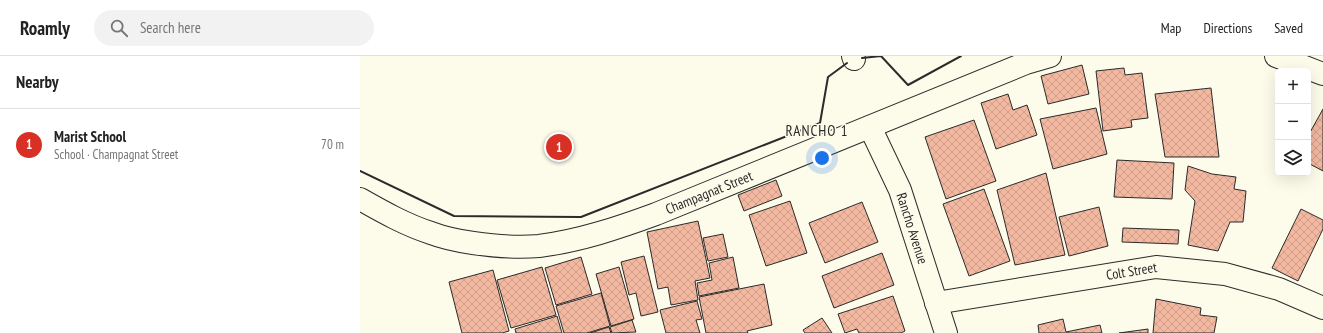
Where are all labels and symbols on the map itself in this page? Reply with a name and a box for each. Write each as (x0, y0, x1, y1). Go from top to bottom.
district label: RANCHO 1 (785, 121, 849, 140)
pin: 1 (546, 132, 572, 162)
your location (812, 148, 832, 168)
street label: Champagnat Street (663, 166, 755, 218)
street label: Rancho Avenue (892, 190, 932, 266)
street label: Colt Street (1105, 258, 1158, 284)

